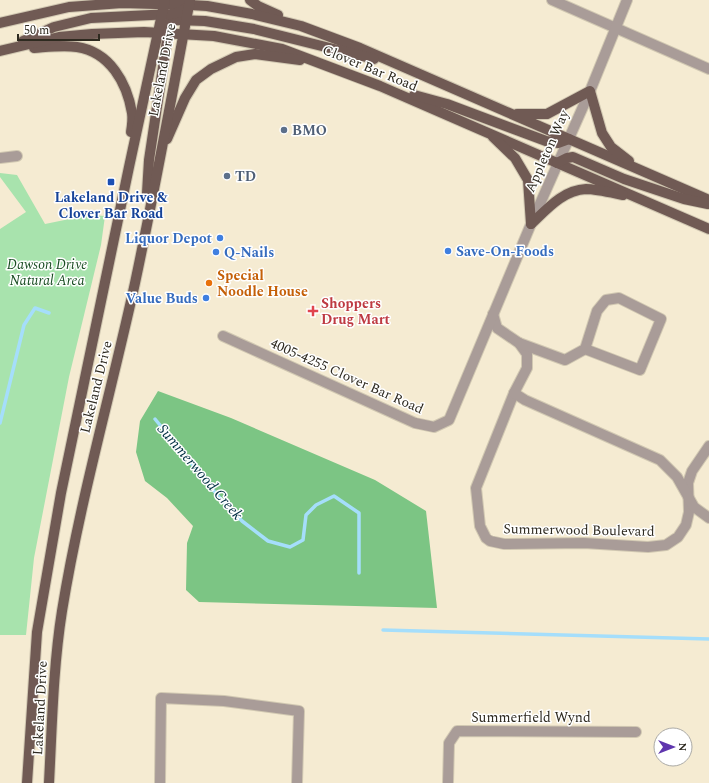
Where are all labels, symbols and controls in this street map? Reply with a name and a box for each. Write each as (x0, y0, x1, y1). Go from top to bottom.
scale bar (18, 16, 99, 42)
text: 50 m (24, 21, 49, 40)
street label: Lakeland Drive (143, 21, 181, 118)
street label: Clover Bar Road (319, 39, 421, 97)
street label: Appleton Way (519, 105, 575, 196)
place label: BMO (292, 120, 327, 141)
marker: BMO (279, 125, 289, 135)
place label: TD (235, 166, 256, 187)
marker: TD (222, 171, 232, 181)
marker: Lakeland Drive & Clover Bar Road (106, 177, 116, 187)
place label: Lakeland Drive & Clover Bar Road (54, 187, 168, 224)
place label: Liquor Depot (125, 228, 213, 249)
marker: Liquor Depot (215, 233, 225, 243)
place label: Save-On-Foods (456, 241, 554, 262)
place label: Q-Nails (224, 242, 274, 263)
marker: Save-On-Foods (443, 246, 453, 256)
marker: Q-Nails (211, 247, 221, 257)
park label: Dawson Drive Natural Area (7, 254, 87, 291)
place label: Special Noodle House (217, 265, 308, 302)
marker: Special Noodle House (204, 278, 214, 288)
place label: Value Buds (125, 288, 198, 309)
marker: Value Buds (201, 293, 211, 303)
place label: Shoppers Drug Mart (321, 293, 391, 330)
marker: Shoppers Drug Mart (308, 306, 318, 316)
street label: 4005-4255 Clover Bar Road (267, 333, 427, 419)
street label: Lakeland Drive (74, 338, 118, 435)
water label: Summerwood Creek (152, 419, 248, 525)
street label: Summerwood Boulevard (503, 518, 655, 542)
street label: Lakeland Drive (27, 660, 53, 756)
street label: Summerfield Wynd (471, 707, 591, 728)
north arrow (653, 727, 693, 767)
text: N (674, 743, 691, 752)

